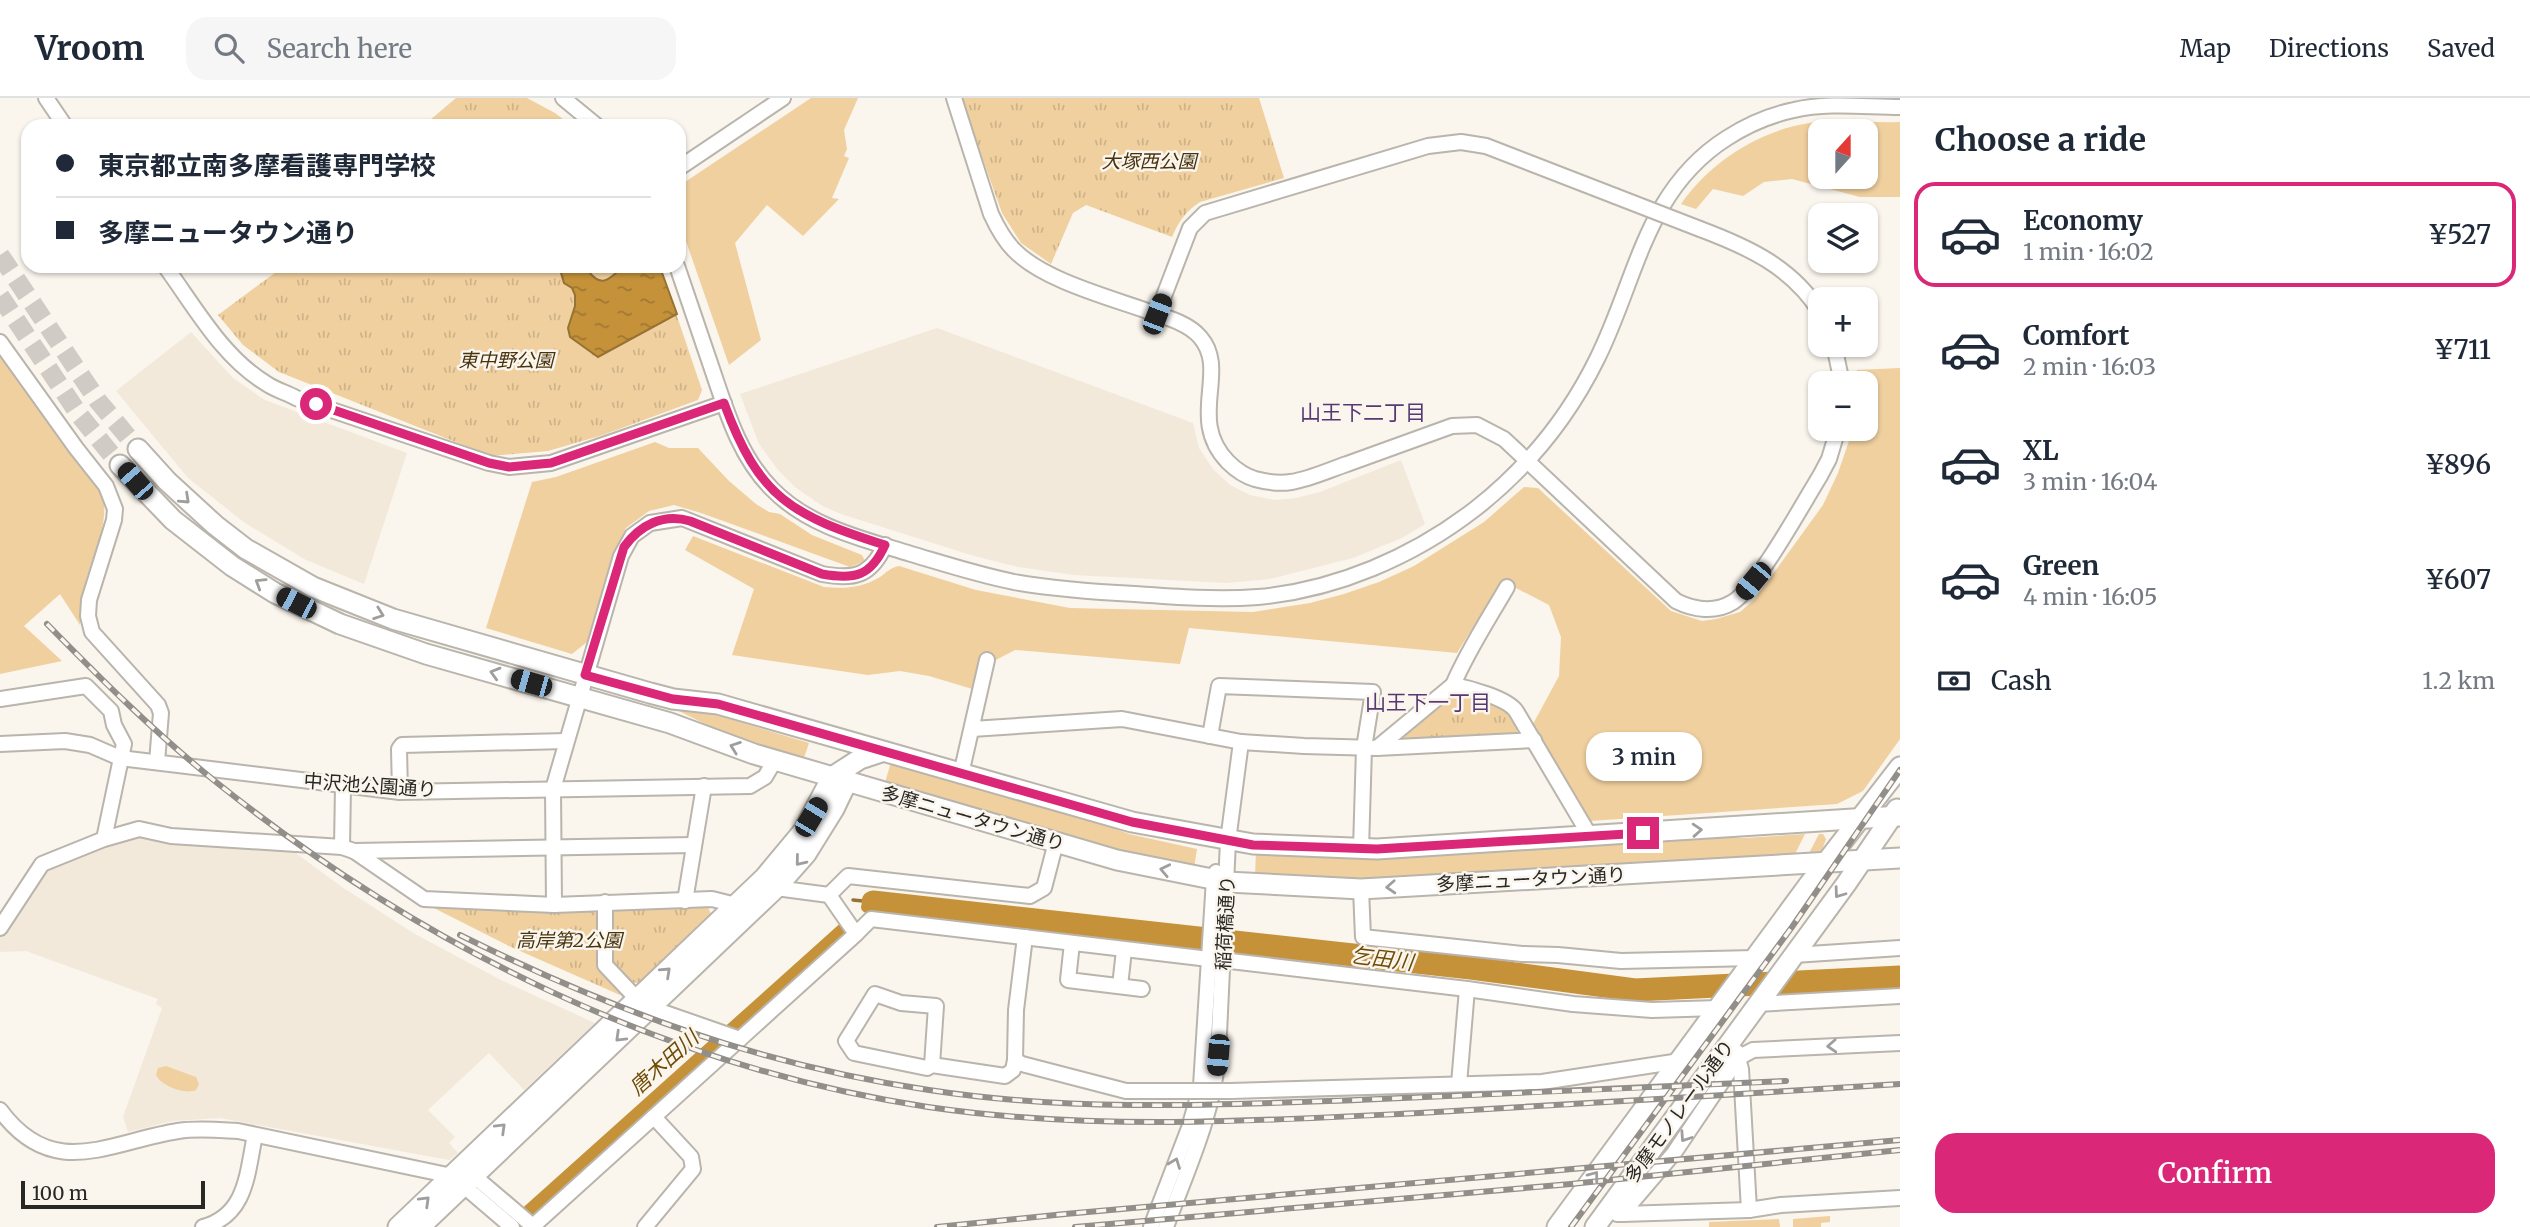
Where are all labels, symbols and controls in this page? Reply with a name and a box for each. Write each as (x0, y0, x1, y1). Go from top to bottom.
search box (186, 17, 676, 80)
text: Vroom (35, 28, 144, 69)
icon: search (210, 29, 248, 67)
text: Search here (266, 32, 412, 65)
text: Map (2180, 33, 2231, 64)
text: Directions (2269, 33, 2389, 64)
text: Saved (2427, 33, 2495, 64)
north arrow (1808, 119, 1878, 189)
map controls (1808, 119, 1878, 441)
text: Choose a ride (1935, 120, 2146, 160)
text: 東京都立南多摩看護専門学校 (98, 149, 436, 182)
park label: 大塚西公園 (1101, 149, 1199, 173)
button: layers (1808, 203, 1878, 273)
icon: car (1939, 203, 2002, 266)
text: Economy (2023, 204, 2143, 237)
text: 多摩ニュータウン通り (98, 216, 358, 249)
text: ¥527 (2428, 218, 2491, 251)
text: 1 min · 16:02 (2023, 237, 2154, 266)
button: + (1808, 287, 1878, 357)
car (1140, 291, 1175, 337)
icon: car (1939, 318, 2002, 381)
text: Comfort (2023, 319, 2129, 352)
text: ¥711 (2434, 333, 2491, 366)
park label: 東中野公園 (458, 348, 556, 372)
text: 2 min · 16:03 (2023, 352, 2156, 381)
button: − (1808, 371, 1878, 441)
route start (300, 388, 332, 420)
district label: 山王下二丁目 (1300, 399, 1426, 426)
icon: car (1939, 433, 2002, 496)
text: XL (2023, 434, 2059, 467)
text: ¥896 (2425, 448, 2491, 481)
car (114, 458, 157, 504)
text: 3 min · 16:04 (2023, 467, 2157, 496)
one-way arrow (177, 490, 190, 503)
icon: car (1939, 548, 2002, 611)
text: Green (2023, 549, 2099, 582)
car (1732, 558, 1775, 604)
text: ¥607 (2425, 563, 2491, 596)
one-way arrow (255, 579, 268, 592)
text: 4 min · 16:05 (2023, 582, 2157, 611)
car (273, 584, 320, 622)
one-way arrow (372, 606, 385, 620)
icon: cash (1935, 662, 1973, 700)
text: Cash (1991, 664, 2052, 697)
text: 1.2 km (2422, 666, 2495, 695)
one-way arrow (489, 667, 501, 681)
car (508, 667, 555, 699)
district label: 山王下一丁目 (1365, 689, 1491, 716)
callout: 3 min (1585, 732, 1701, 780)
one-way arrow (730, 742, 742, 756)
text: 3 min (1612, 742, 1676, 771)
street label: 中沢池公園通り (303, 768, 437, 802)
street label: 多摩ニュータウン通り (878, 780, 1068, 856)
car (792, 794, 831, 840)
route end (1627, 817, 1659, 849)
one-way arrow (1691, 822, 1702, 837)
one-way arrow (796, 853, 808, 866)
street label: 多摩ニュータウン通り (1435, 862, 1627, 896)
one-way arrow (1159, 864, 1171, 878)
street label: 稲荷橋通り (1211, 875, 1239, 971)
one-way arrow (1385, 879, 1396, 894)
one-way arrow (1835, 885, 1847, 898)
park label: 高岸第2公園 (516, 928, 625, 952)
water label: 乞田川 (1349, 941, 1417, 976)
one-way arrow (658, 967, 671, 980)
water label: 唐木田川 (623, 1023, 705, 1101)
one-way arrow (615, 1029, 628, 1042)
car (1206, 1033, 1231, 1077)
street label: 多摩モノレール通り (1619, 1035, 1739, 1187)
one-way arrow (1826, 1038, 1837, 1053)
one-way arrow (493, 1124, 506, 1137)
one-way arrow (1681, 1129, 1693, 1142)
button: Confirm (1935, 1133, 2495, 1213)
one-way arrow (1167, 1158, 1181, 1170)
one-way arrow (1586, 1171, 1599, 1183)
scale bar (21, 1178, 205, 1210)
text: 100 m (32, 1181, 88, 1205)
one-way arrow (417, 1197, 430, 1210)

